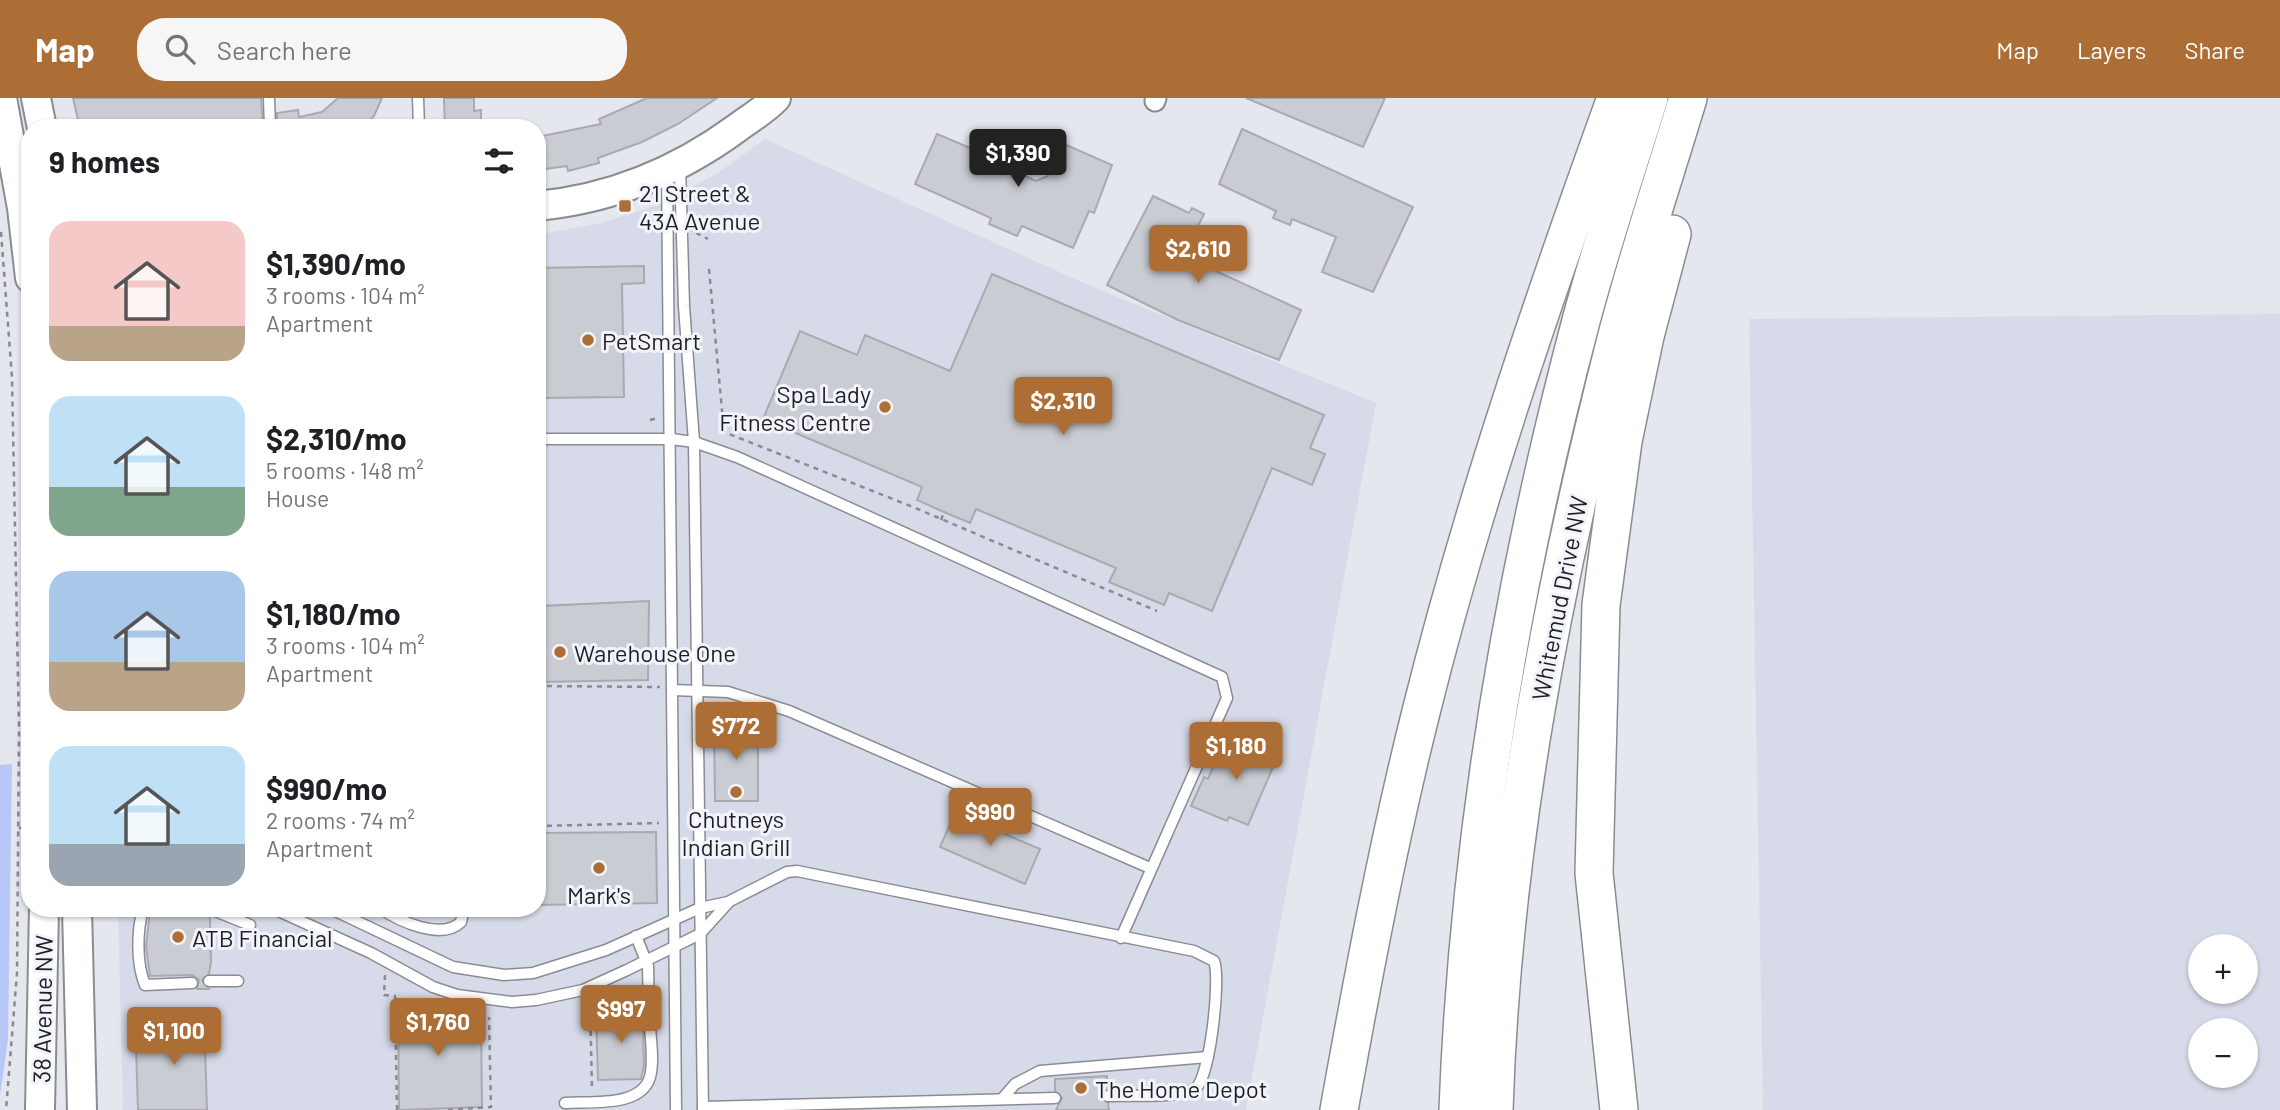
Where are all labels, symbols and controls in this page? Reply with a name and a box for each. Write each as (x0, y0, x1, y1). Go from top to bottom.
search box (137, 18, 627, 81)
text: Map (35, 29, 95, 69)
icon: search (161, 30, 199, 68)
text: Search here (217, 34, 352, 65)
text: Map (1996, 35, 2039, 64)
text: Layers (2077, 35, 2146, 64)
text: Share (2184, 35, 2245, 64)
pin: $1,390 (961, 130, 1075, 189)
text: $1,390 (985, 138, 1051, 166)
icon: filters (480, 142, 518, 180)
text: 9 homes (49, 143, 160, 179)
place label: 21 Street & 43A Avenue (639, 178, 760, 235)
marker: 21 Street & 43A Avenue (617, 198, 633, 214)
pin: $2,610 (1141, 226, 1255, 285)
text: $2,610 (1165, 234, 1231, 262)
text: $1,390/mo (266, 245, 406, 281)
icon: home (105, 249, 189, 333)
text: 3 rooms · 104 m² (266, 281, 425, 309)
text: Apartment (266, 309, 373, 337)
place label: PetSmart (602, 326, 701, 355)
marker: PetSmart (580, 332, 596, 348)
pin: $2,310 (1006, 378, 1120, 437)
place label: Spa Lady Fitness Centre (719, 379, 871, 436)
text: $2,310 (1030, 386, 1096, 414)
marker: Spa Lady Fitness Centre (877, 399, 893, 415)
text: $2,310/mo (266, 420, 407, 456)
icon: home (105, 424, 189, 508)
text: 5 rooms · 148 m² (266, 456, 424, 484)
text: House (266, 484, 329, 512)
street label: Whitemud Drive NW (1525, 493, 1593, 703)
text: $1,180/mo (266, 595, 401, 631)
icon: home (105, 599, 189, 683)
text: 3 rooms · 104 m² (266, 631, 425, 659)
place label: Warehouse One (574, 638, 736, 667)
marker: Warehouse One (552, 644, 568, 660)
text: Apartment (266, 659, 373, 687)
pin: $772 (695, 702, 777, 762)
text: $772 (712, 711, 760, 739)
pin: $1,180 (1179, 722, 1293, 782)
text: $1,180 (1205, 731, 1267, 759)
text: $990/mo (266, 770, 387, 806)
icon: home (105, 774, 189, 858)
marker: Chutneys Indian Grill (728, 784, 744, 800)
pin: $990 (949, 788, 1031, 848)
text: $990 (965, 797, 1015, 825)
place label: Chutneys Indian Grill (682, 804, 790, 861)
text: 2 rooms · 74 m² (266, 806, 415, 834)
text: Apartment (266, 834, 373, 862)
marker: Mark's (591, 860, 607, 876)
place label: Mark's (567, 880, 631, 909)
place label: ATB Financial (192, 923, 333, 952)
marker: ATB Financial (170, 929, 186, 945)
map controls (2188, 934, 2258, 1088)
button: + (2188, 934, 2258, 1004)
street label: 38 Avenue NW (26, 935, 58, 1083)
pin: $997 (580, 986, 662, 1045)
text: $997 (597, 994, 646, 1022)
pin: $1,760 (381, 998, 495, 1058)
pin: $1,100 (117, 1007, 231, 1067)
text: $1,760 (406, 1007, 470, 1035)
text: $1,100 (143, 1016, 205, 1044)
button: − (2188, 1018, 2258, 1088)
place label: The Home Depot (1095, 1074, 1267, 1103)
marker: The Home Depot (1073, 1080, 1089, 1096)

